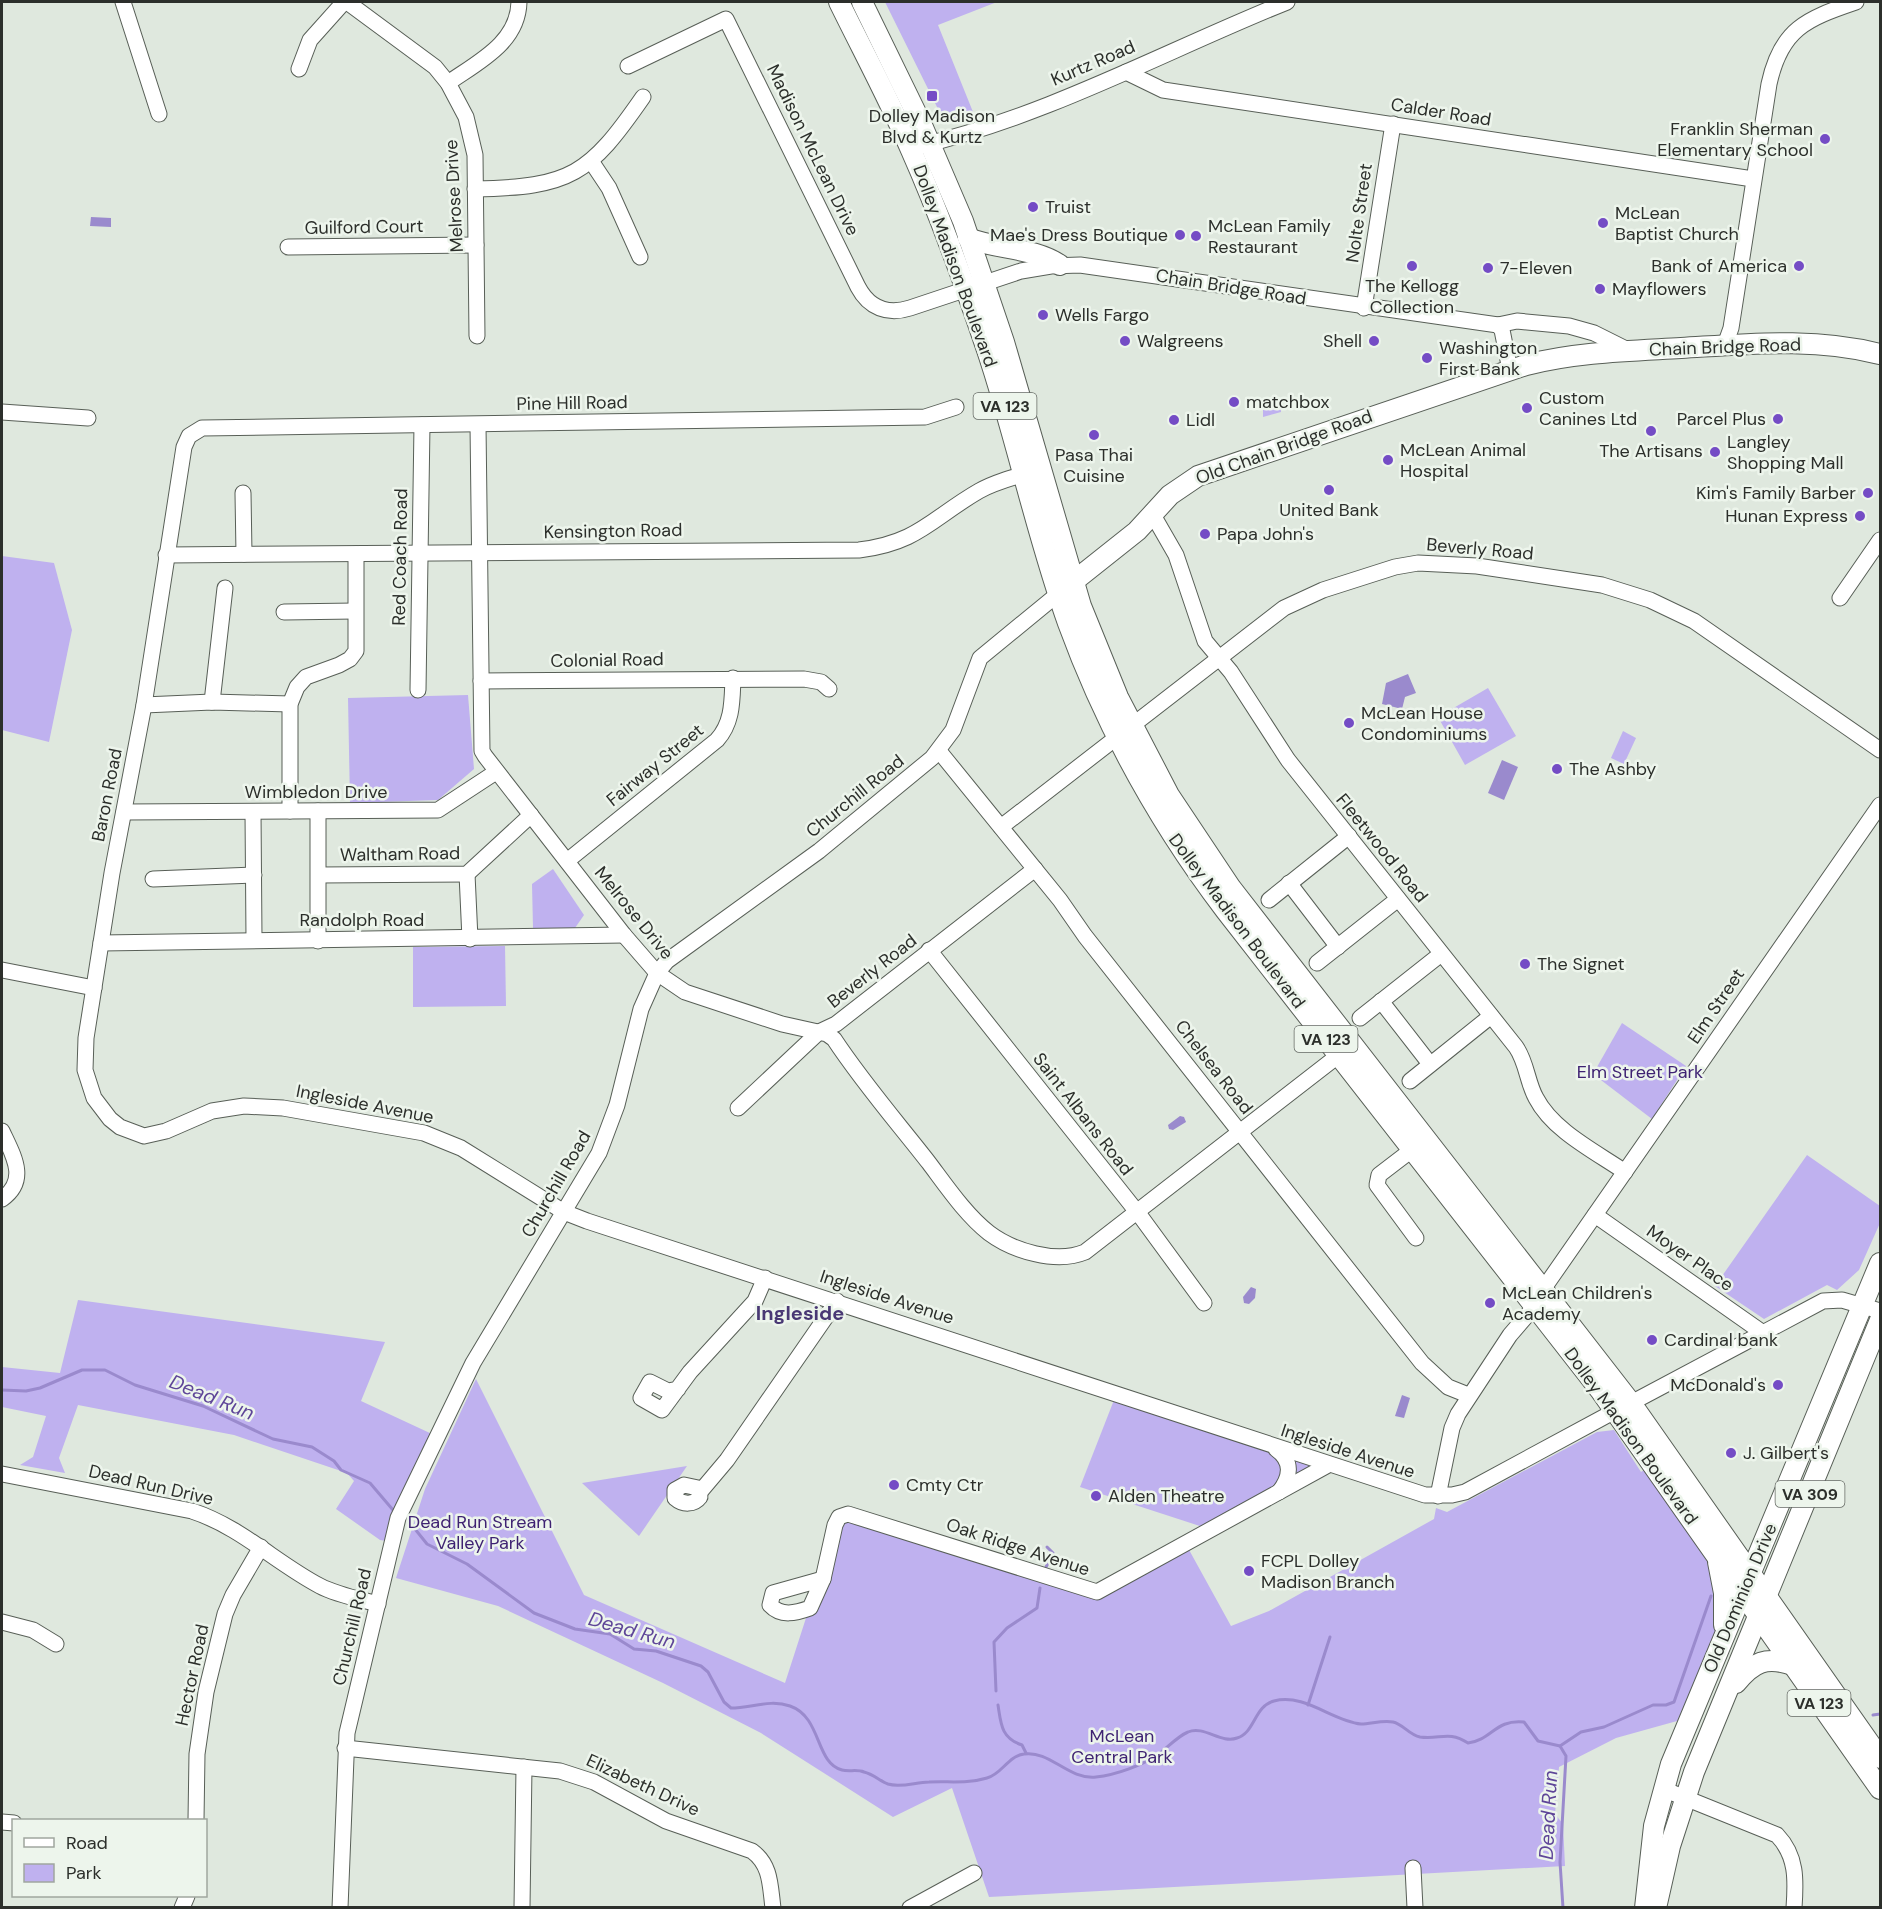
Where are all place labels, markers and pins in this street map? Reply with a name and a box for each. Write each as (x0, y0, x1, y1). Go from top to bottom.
marker: Dolley Madison Blvd & Kurtz (925, 89, 939, 103)
place label: Dolley Madison Blvd & Kurtz (869, 104, 995, 149)
place label: Franklin Sherman Elementary School (1657, 117, 1813, 162)
marker: Franklin Sherman Elementary School (1818, 132, 1832, 146)
place label: Truist (1045, 195, 1091, 219)
marker: Truist (1026, 200, 1040, 214)
place label: McLean Baptist Church (1615, 201, 1739, 246)
place label: McLean Family Restaurant (1208, 214, 1331, 259)
marker: McLean Baptist Church (1596, 216, 1610, 230)
place label: Mae's Dress Boutique (990, 223, 1168, 247)
marker: Mae's Dress Boutique (1173, 228, 1187, 242)
marker: McLean Family Restaurant (1189, 229, 1203, 243)
place label: Bank of America (1651, 254, 1787, 278)
place label: 7-Eleven (1500, 256, 1572, 280)
marker: The Kellogg Collection (1405, 259, 1419, 273)
marker: Bank of America (1792, 259, 1806, 273)
marker: 7-Eleven (1481, 261, 1495, 275)
place label: The Kellogg Collection (1365, 274, 1459, 319)
place label: Mayflowers (1612, 277, 1706, 301)
marker: Mayflowers (1593, 282, 1607, 296)
place label: Wells Fargo (1055, 303, 1149, 327)
marker: Wells Fargo (1036, 308, 1050, 322)
place label: Walgreens (1137, 329, 1224, 353)
place label: Shell (1323, 329, 1362, 353)
marker: Walgreens (1118, 334, 1132, 348)
marker: Shell (1367, 334, 1381, 348)
place label: Washington First Bank (1439, 336, 1537, 381)
marker: Washington First Bank (1420, 351, 1434, 365)
place label: Custom Canines Ltd (1539, 386, 1637, 431)
place label: matchbox (1246, 390, 1330, 414)
marker: matchbox (1227, 395, 1241, 409)
marker: Custom Canines Ltd (1520, 401, 1534, 415)
place label: Parcel Plus (1677, 407, 1766, 431)
place label: Lidl (1186, 408, 1215, 432)
marker: Parcel Plus (1771, 412, 1785, 426)
marker: Lidl (1167, 413, 1181, 427)
marker: The Artisans (1644, 424, 1658, 438)
marker: Pasa Thai Cuisine (1087, 428, 1101, 442)
place label: Langley Shopping Mall (1727, 430, 1843, 475)
place label: McLean Animal Hospital (1400, 438, 1526, 483)
place label: The Artisans (1599, 439, 1703, 463)
place label: Pasa Thai Cuisine (1055, 443, 1133, 488)
marker: Langley Shopping Mall (1708, 445, 1722, 459)
marker: McLean Animal Hospital (1381, 453, 1395, 467)
place label: Kim's Family Barber (1696, 481, 1856, 505)
marker: United Bank (1322, 483, 1336, 497)
marker: Kim's Family Barber (1861, 486, 1875, 500)
place label: United Bank (1279, 498, 1379, 522)
place label: Hunan Express (1725, 504, 1848, 528)
marker: Hunan Express (1853, 509, 1867, 523)
place label: Papa John's (1217, 522, 1314, 546)
marker: Papa John's (1198, 527, 1212, 541)
place label: McLean House Condominiums (1361, 701, 1487, 746)
marker: McLean House Condominiums (1342, 716, 1356, 730)
place label: The Ashby (1569, 757, 1656, 781)
marker: The Ashby (1550, 762, 1564, 776)
place label: The Signet (1537, 952, 1625, 976)
marker: The Signet (1518, 957, 1532, 971)
place label: McLean Children's Academy (1502, 1281, 1652, 1326)
marker: McLean Children's Academy (1483, 1296, 1497, 1310)
place label: Cardinal bank (1664, 1328, 1778, 1352)
marker: Cardinal bank (1645, 1333, 1659, 1347)
place label: McDonald's (1670, 1373, 1766, 1397)
marker: McDonald's (1771, 1378, 1785, 1392)
place label: J. Gilbert's (1743, 1441, 1829, 1465)
marker: J. Gilbert's (1724, 1446, 1738, 1460)
place label: Cmty Ctr (906, 1473, 984, 1497)
marker: Cmty Ctr (887, 1478, 901, 1492)
place label: Alden Theatre (1108, 1484, 1224, 1508)
marker: Alden Theatre (1089, 1489, 1103, 1503)
place label: FCPL Dolley Madison Branch (1261, 1549, 1395, 1594)
marker: FCPL Dolley Madison Branch (1242, 1564, 1256, 1578)

